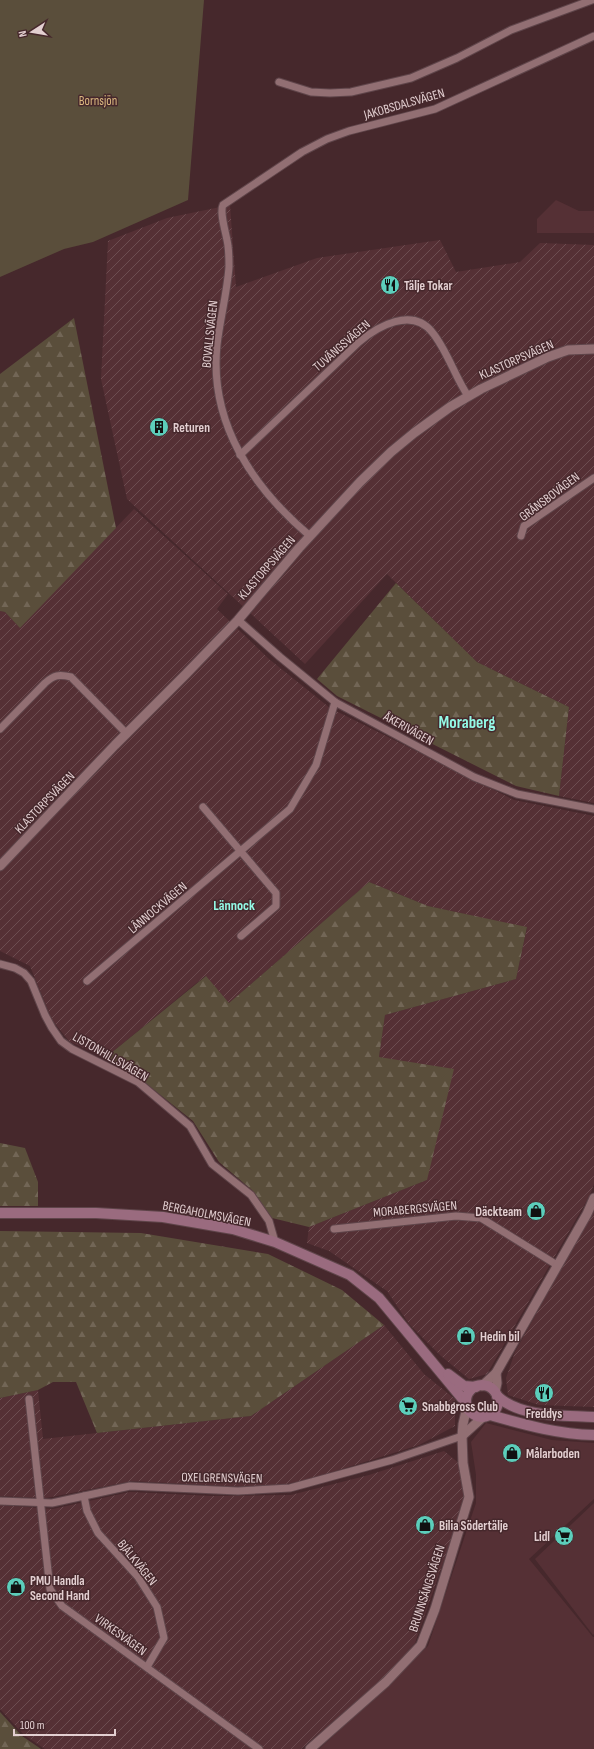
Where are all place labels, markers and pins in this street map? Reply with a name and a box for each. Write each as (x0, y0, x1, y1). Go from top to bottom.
restaurant icon: Tälje Tokar (379, 274, 401, 296)
place label: Tälje Tokar (404, 278, 453, 294)
building icon: Returen (148, 416, 170, 438)
place label: Returen (173, 420, 210, 436)
shop icon: Däckteam (525, 1200, 547, 1222)
place label: Däckteam (475, 1204, 522, 1220)
shop icon: Hedin bil (455, 1325, 477, 1347)
place label: Hedin bil (480, 1329, 520, 1345)
restaurant icon: Freddys (533, 1382, 555, 1404)
supermarket icon: Snabbgross Club (397, 1395, 419, 1417)
place label: Snabbgross Club (422, 1399, 498, 1415)
place label: Freddys (526, 1406, 562, 1422)
shop icon: Målarboden (501, 1442, 523, 1464)
place label: Målarboden (526, 1446, 580, 1462)
shop icon: Bilia Södertälje (414, 1514, 436, 1536)
place label: Bilia Södertälje (439, 1518, 509, 1534)
supermarket icon: Lidl (553, 1525, 575, 1547)
place label: Lidl (534, 1529, 550, 1545)
place label: PMU Handla Second Hand (30, 1573, 90, 1604)
shop icon: PMU Handla Second Hand (5, 1576, 27, 1598)

